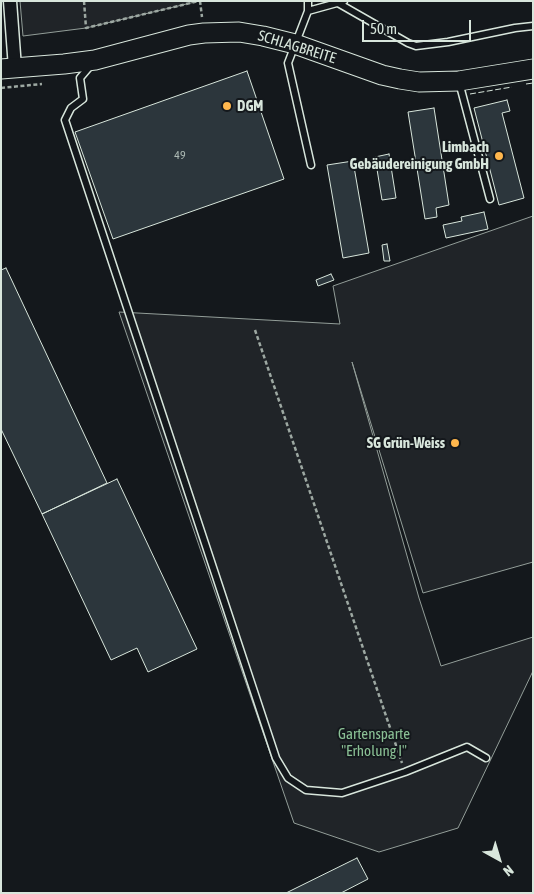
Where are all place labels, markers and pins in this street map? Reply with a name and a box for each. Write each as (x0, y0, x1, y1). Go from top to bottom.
place label: DGM (237, 97, 263, 115)
marker: DGM (221, 100, 233, 112)
place label: Limbach Gebäudereinigung GmbH (350, 138, 489, 173)
marker: Limbach Gebäudereinigung GmbH (493, 150, 505, 162)
place label: SG Grün-Weiss (367, 434, 445, 452)
marker: SG Grün-Weiss (449, 437, 461, 449)

